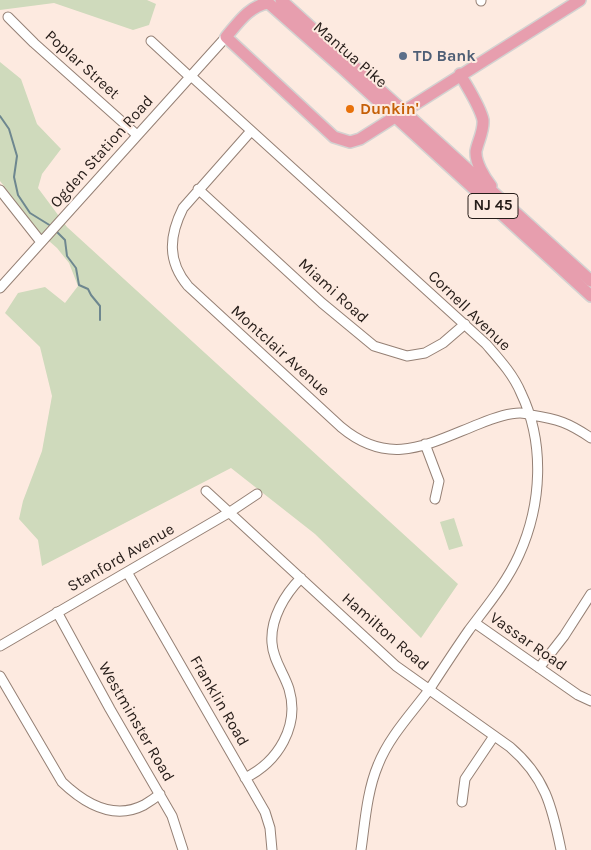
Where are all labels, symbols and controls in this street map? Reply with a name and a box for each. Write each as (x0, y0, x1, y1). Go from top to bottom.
street label: Mantua Pike (309, 18, 391, 92)
street label: Poplar Street (41, 27, 123, 103)
place label: TD Bank (413, 46, 476, 66)
marker: TD Bank (397, 50, 409, 62)
street label: Ogden Station Road (46, 92, 158, 212)
place label: Dunkin' (360, 99, 419, 119)
marker: Dunkin' (344, 103, 356, 115)
road number: NJ 45 (468, 194, 518, 218)
street label: Miami Road (294, 255, 372, 327)
street label: Cornell Avenue (424, 267, 514, 355)
street label: Montclair Avenue (227, 302, 333, 400)
street label: Stanford Avenue (64, 520, 178, 596)
street label: Hamilton Road (338, 589, 432, 675)
street label: Vassar Road (486, 609, 570, 675)
street label: Franklin Road (185, 652, 253, 750)
street label: Westminster Road (94, 659, 178, 785)

